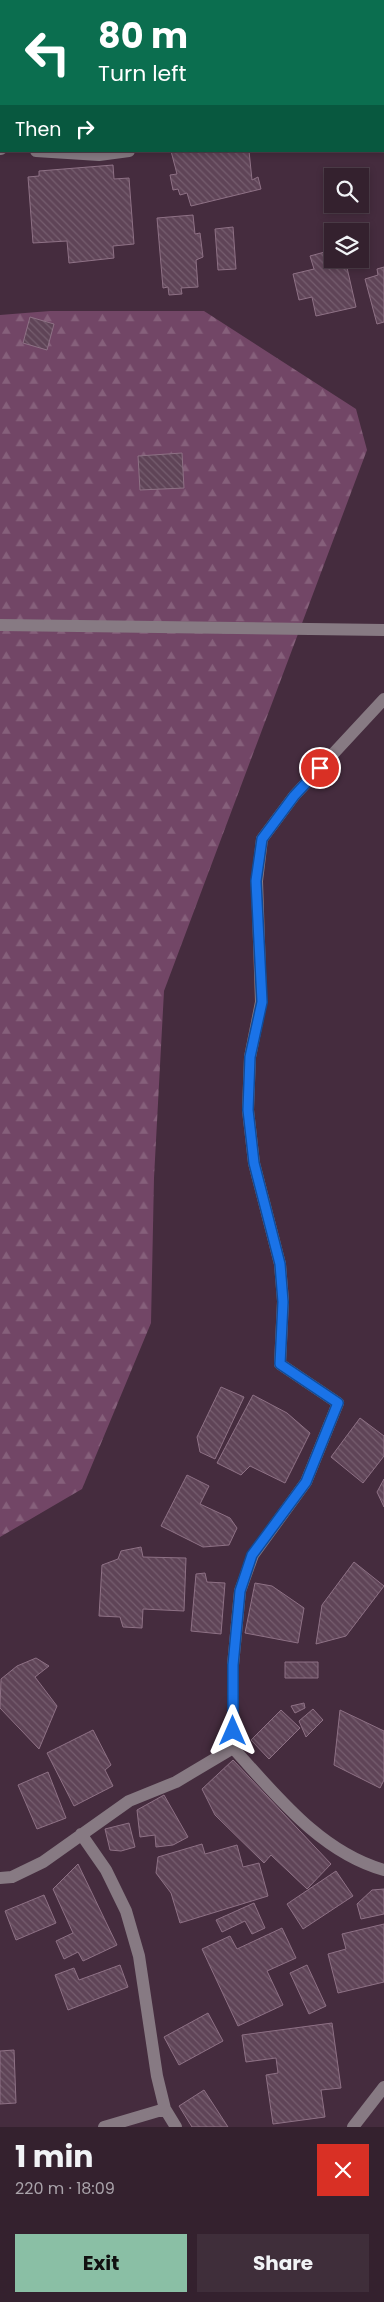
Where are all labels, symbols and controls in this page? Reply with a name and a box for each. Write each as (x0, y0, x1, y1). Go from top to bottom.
text: 80 m (98, 11, 188, 60)
icon: left (15, 20, 80, 85)
text: Turn left (98, 58, 186, 89)
icon: right (71, 115, 99, 143)
text: Then (15, 116, 61, 143)
map controls (324, 168, 369, 268)
button: search (324, 168, 369, 213)
button: layers (324, 223, 369, 268)
pin (299, 747, 341, 789)
icon: arrive (306, 754, 334, 782)
position arrow (206, 1704, 258, 1756)
text: 1 min (15, 2135, 93, 2178)
button: close (317, 2144, 369, 2196)
text: 220 m · 18:09 (15, 2177, 115, 2200)
button: Exit (15, 2234, 187, 2292)
button: Share (197, 2234, 369, 2292)

